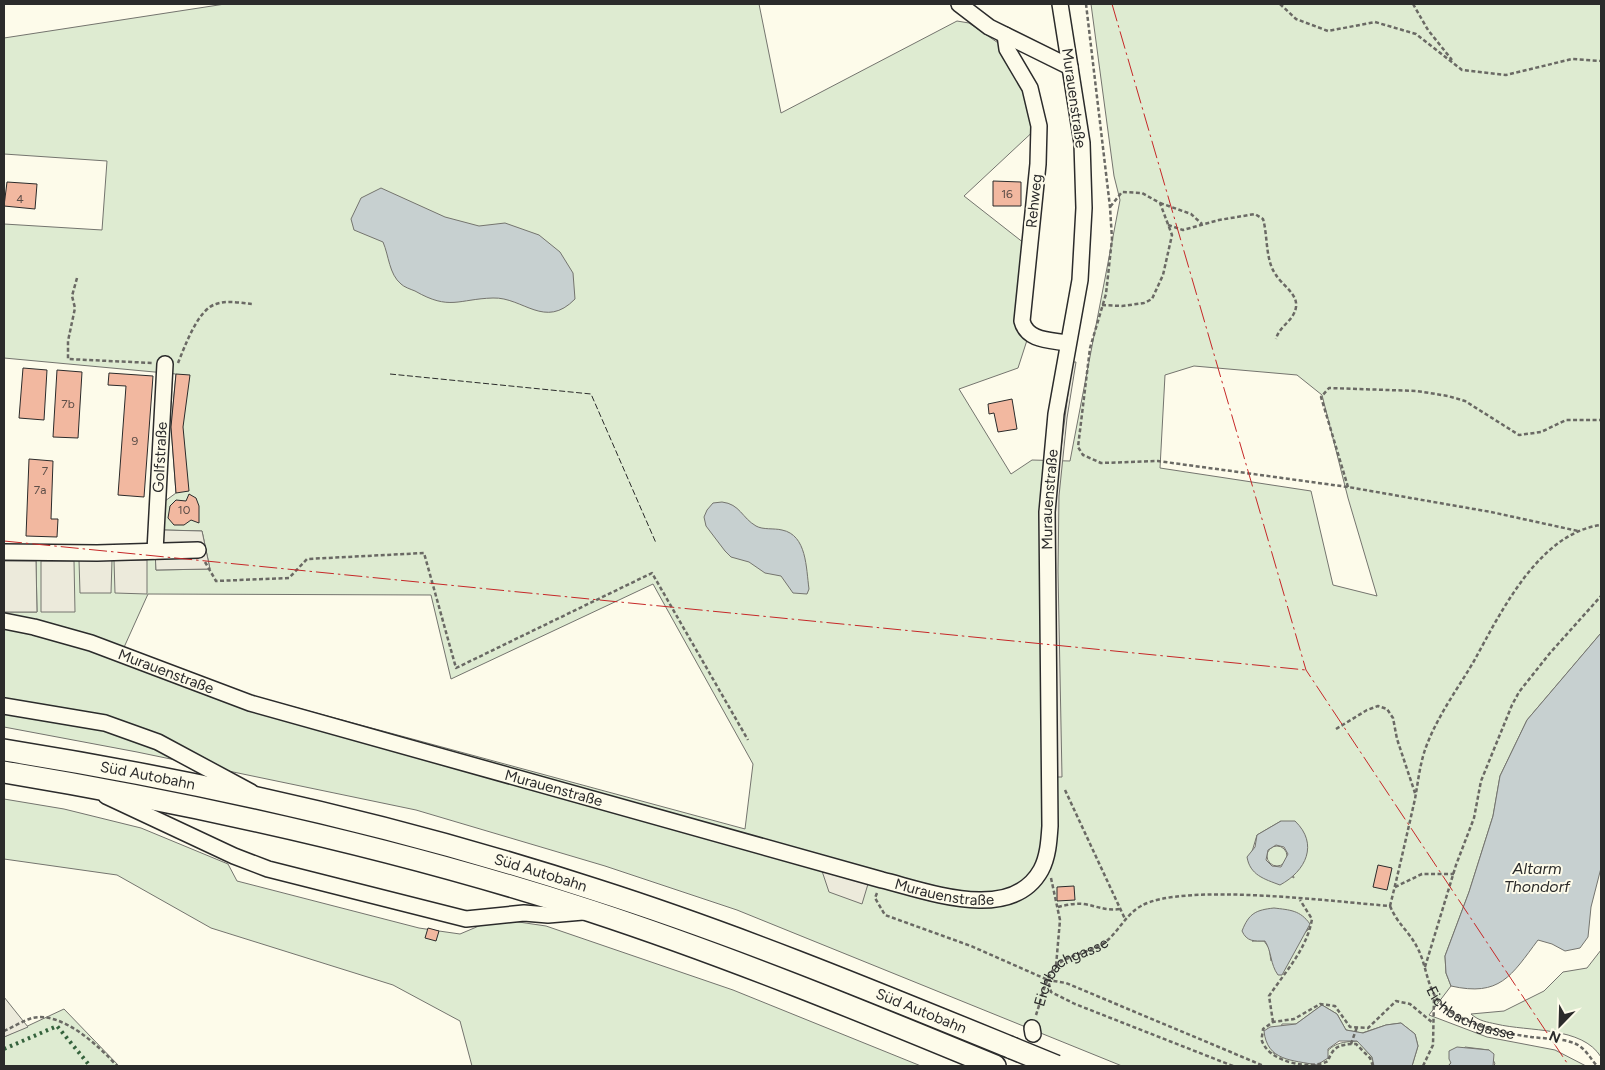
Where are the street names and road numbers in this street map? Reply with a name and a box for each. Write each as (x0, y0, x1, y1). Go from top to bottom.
street label: Murauenstraße (1058, 47, 1090, 149)
street label: Rehweg (1022, 173, 1046, 229)
street label: Golfstraße (149, 421, 171, 493)
street label: Murauenstraße (1038, 448, 1062, 550)
street label: Murauenstraße (116, 645, 216, 698)
street label: Süd Autobahn (99, 758, 197, 794)
street label: Murauenstraße (503, 766, 605, 810)
street label: Süd Autobahn (492, 850, 589, 896)
street label: Murauenstraße (893, 875, 995, 909)
street label: Eichbachgasse (1030, 934, 1112, 1008)
street label: Eichbachgasse (1422, 983, 1516, 1043)
street label: Süd Autobahn (873, 985, 969, 1037)

